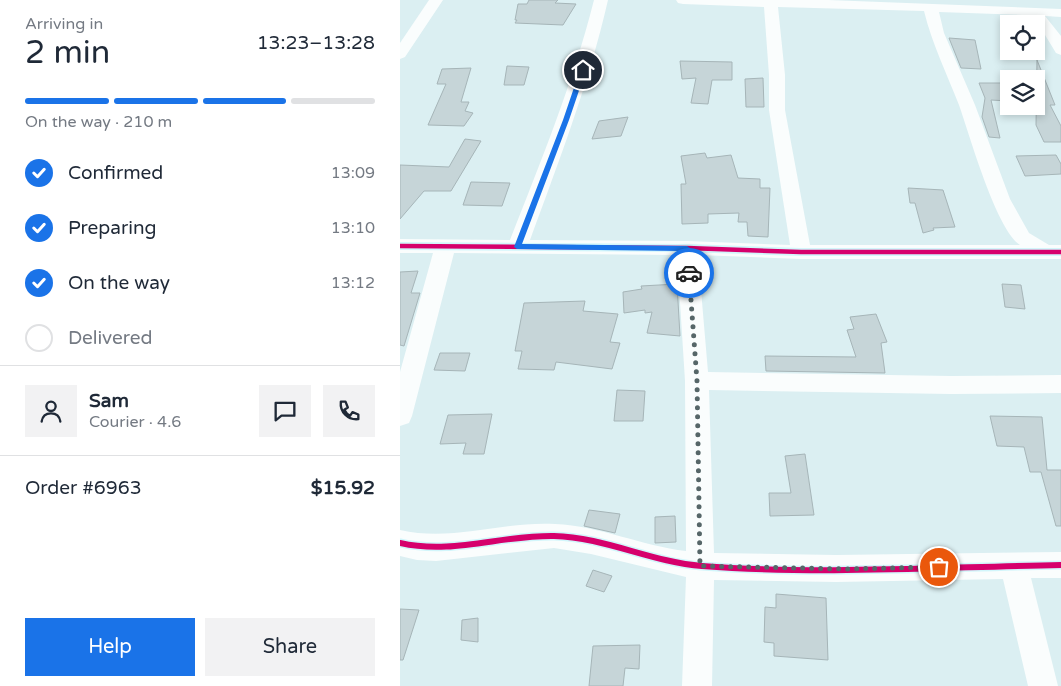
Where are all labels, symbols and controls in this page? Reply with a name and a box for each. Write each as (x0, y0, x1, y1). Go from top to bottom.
text: Arriving in (25, 14, 103, 34)
map controls (1000, 15, 1045, 115)
button: locate (1000, 15, 1045, 60)
text: 13:23–13:28 (257, 32, 375, 54)
text: 2 min (25, 34, 110, 72)
pin (562, 49, 604, 91)
icon: home (569, 56, 597, 84)
button: layers (1000, 70, 1045, 115)
text: On the way · 210 m (25, 112, 172, 132)
icon: check (25, 159, 53, 187)
text: Confirmed (68, 162, 163, 184)
text: 13:09 (331, 163, 375, 183)
icon: check (25, 214, 53, 242)
text: Preparing (68, 217, 157, 239)
text: 13:10 (331, 218, 375, 238)
courier (664, 248, 714, 298)
icon: car (675, 259, 703, 287)
icon: check (25, 269, 53, 297)
text: On the way (68, 272, 170, 294)
text: 13:12 (331, 273, 375, 293)
text: Delivered (68, 327, 153, 349)
button: person (25, 385, 77, 437)
button: chat (259, 385, 311, 437)
button: phone (323, 385, 375, 437)
text: Sam (89, 390, 129, 412)
text: Courier · 4.6 (89, 412, 181, 432)
text: Order #6963 (25, 477, 142, 499)
text: $15.92 (311, 477, 375, 499)
pin (918, 546, 960, 588)
icon: bag (925, 553, 953, 581)
button: Help (25, 618, 195, 676)
button: Share (205, 618, 375, 676)

